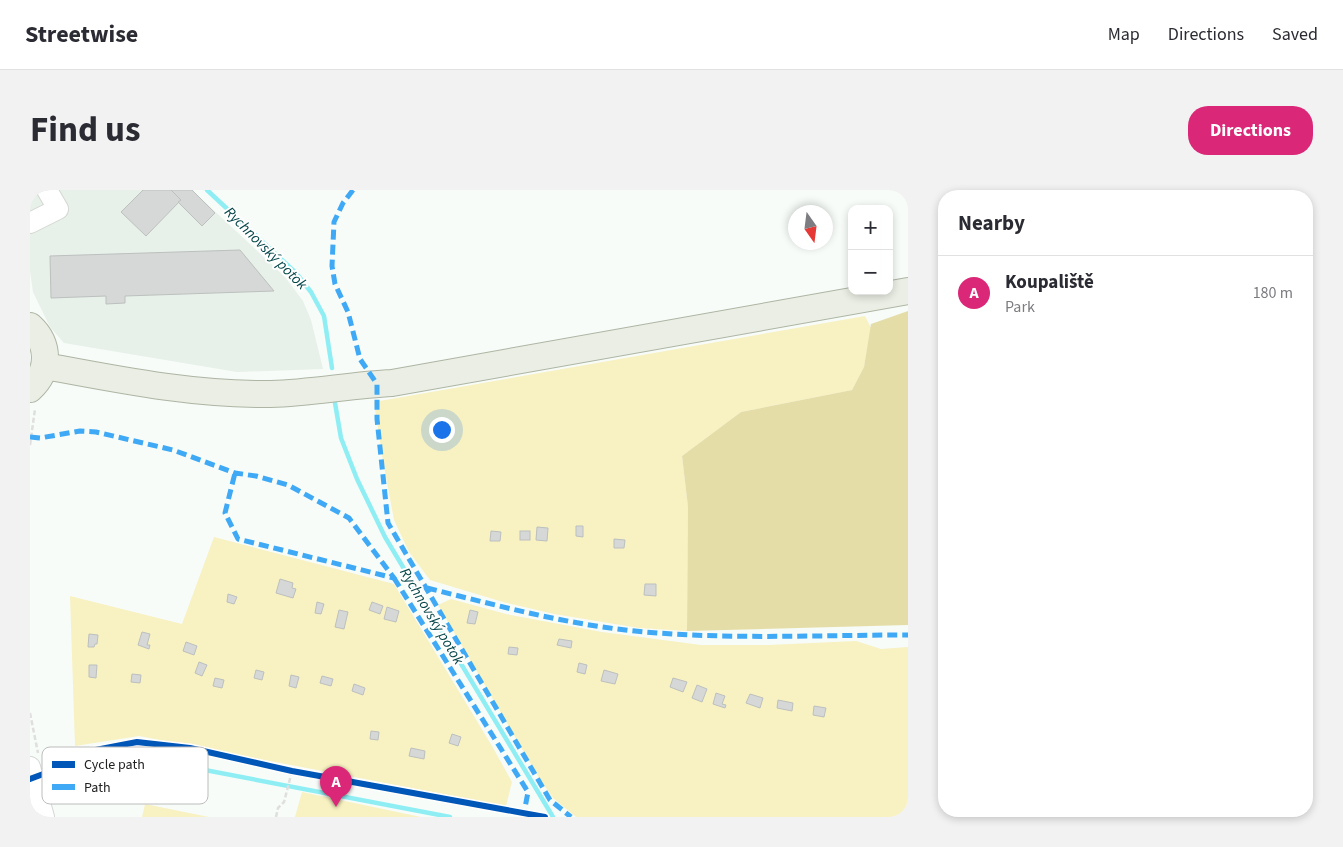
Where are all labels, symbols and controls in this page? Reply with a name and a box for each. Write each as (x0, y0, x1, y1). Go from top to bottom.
text: Streetwise (25, 17, 138, 52)
text: Map (1108, 22, 1140, 47)
text: Directions (1168, 22, 1244, 47)
text: Saved (1272, 22, 1318, 47)
text: Find us (30, 105, 140, 155)
button: Directions (1188, 106, 1313, 155)
water label: Rychnovský potok (219, 202, 312, 295)
north arrow (788, 205, 833, 250)
map controls (848, 205, 893, 295)
button: + (848, 205, 893, 250)
text: Nearby (958, 208, 1025, 238)
button: − (848, 250, 893, 295)
text: Koupaliště (1005, 269, 1094, 296)
text: A (969, 282, 979, 304)
text: 180 m (1253, 282, 1293, 304)
text: Park (1005, 296, 1035, 318)
your location (429, 417, 455, 443)
water label: Rychnovský potok (394, 564, 469, 669)
legend (42, 747, 208, 804)
text: Cycle path (84, 755, 145, 775)
pin: A (320, 766, 352, 807)
text: Path (84, 778, 111, 798)

